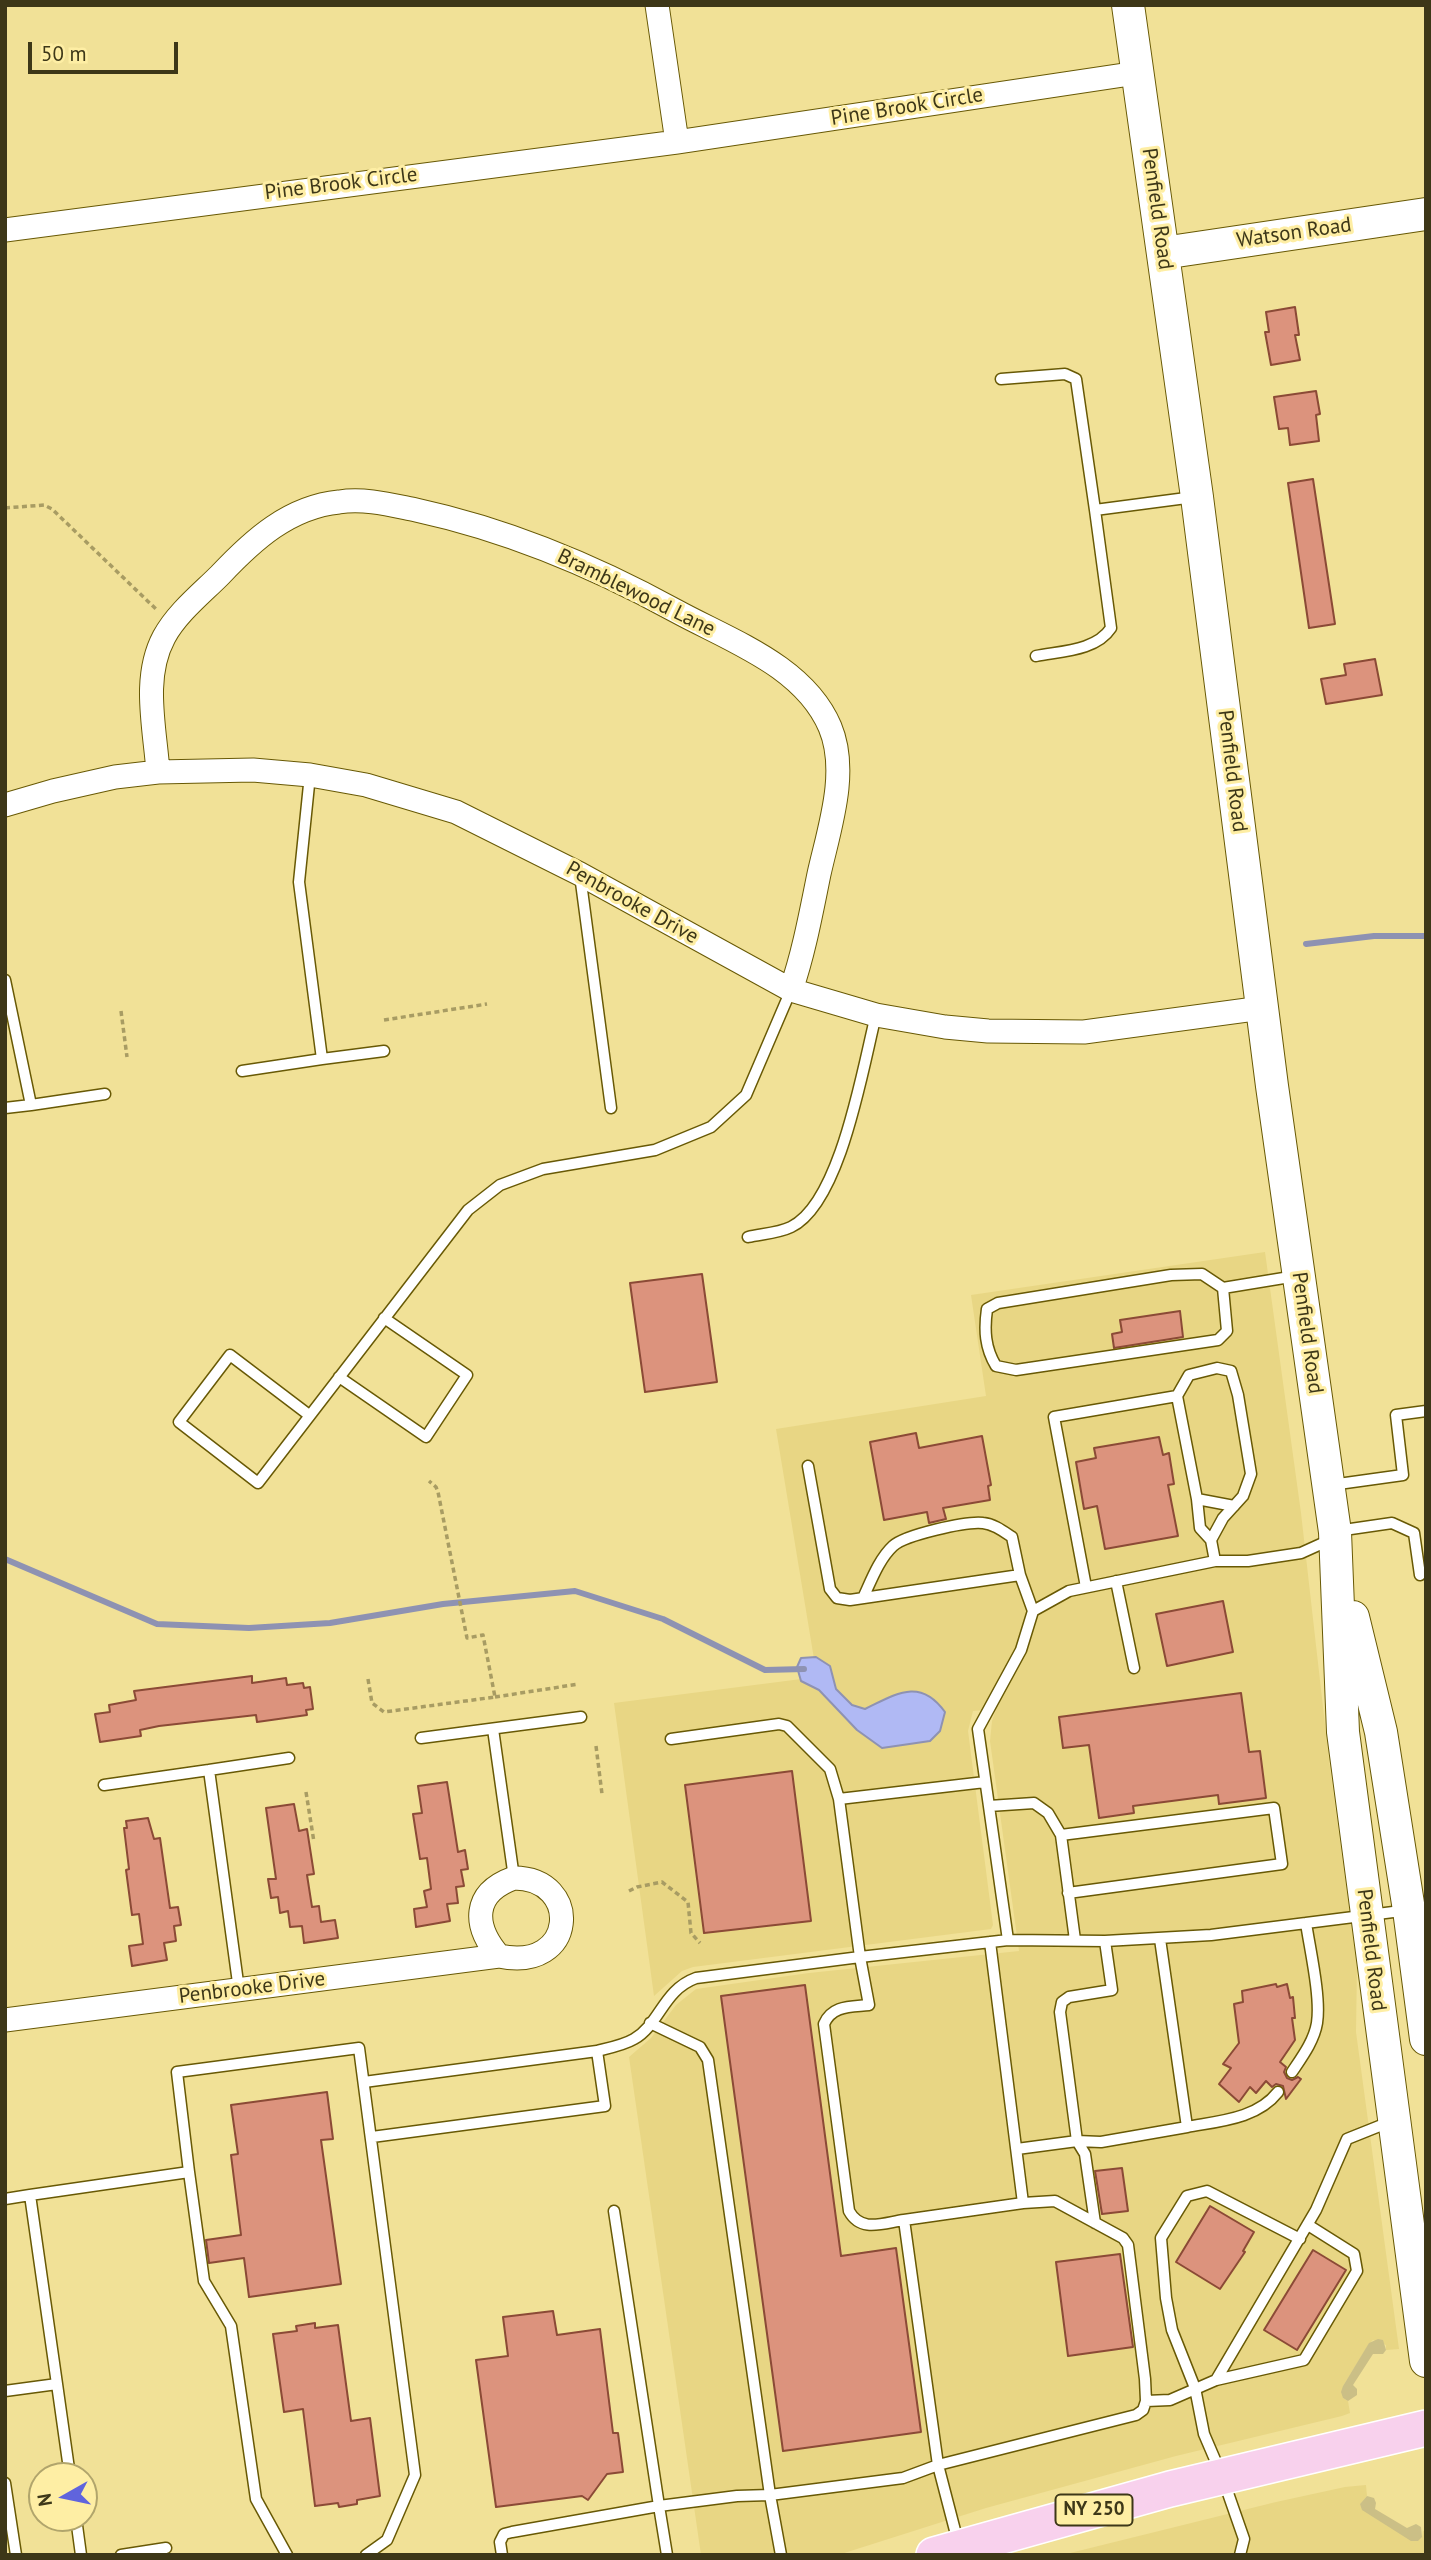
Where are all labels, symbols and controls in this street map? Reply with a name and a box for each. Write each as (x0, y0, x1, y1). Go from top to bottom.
scale bar (32, 28, 182, 72)
text: 50 m (41, 40, 87, 67)
street label: Pine Brook Circle (829, 83, 985, 131)
street label: Penfield Road (1136, 147, 1178, 271)
street label: Pine Brook Circle (263, 162, 419, 206)
street label: Watson Road (1235, 212, 1353, 254)
street label: Bramblewood Lane (553, 544, 719, 642)
street label: Penfield Road (1212, 709, 1252, 833)
street label: Penbrooke Drive (561, 856, 703, 950)
street label: Penfield Road (1286, 1271, 1328, 1395)
street label: Penfield Road (1351, 1888, 1391, 2012)
street label: Penbrooke Drive (177, 1967, 327, 2009)
north arrow (28, 2462, 98, 2532)
text: N (31, 2492, 57, 2508)
road number: NY 250 (1056, 2494, 1132, 2526)

